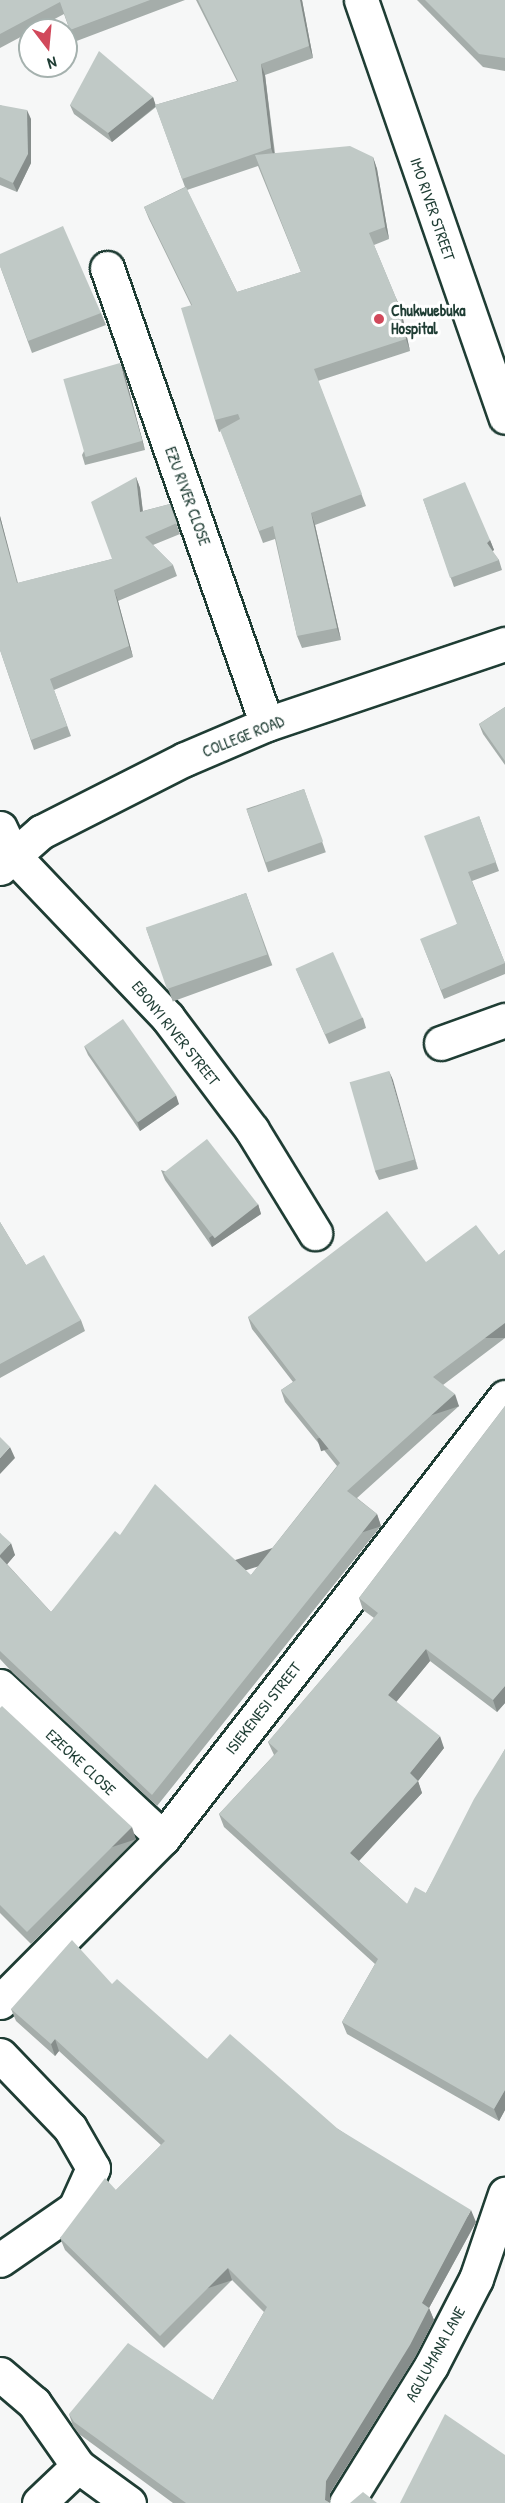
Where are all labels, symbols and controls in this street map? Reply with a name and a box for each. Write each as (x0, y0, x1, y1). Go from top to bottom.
north arrow (18, 18, 78, 78)
text: N (45, 52, 60, 75)
street label: IMO RIVER STREET (406, 155, 460, 263)
place label: Chukwuebuka Hospital (391, 300, 466, 338)
marker: Chukwuebuka Hospital (372, 312, 386, 326)
street label: EZU RIVER CLOSE (161, 444, 215, 548)
street label: COLLEGE ROAD (199, 711, 287, 761)
street label: EBONYI RIVER STREET (128, 977, 224, 1089)
street label: ISIEKENESI STREET (221, 1658, 305, 1758)
street label: EZEOKE CLOSE (42, 1725, 120, 1799)
street label: AGULUMANA LANE (401, 2303, 469, 2405)

